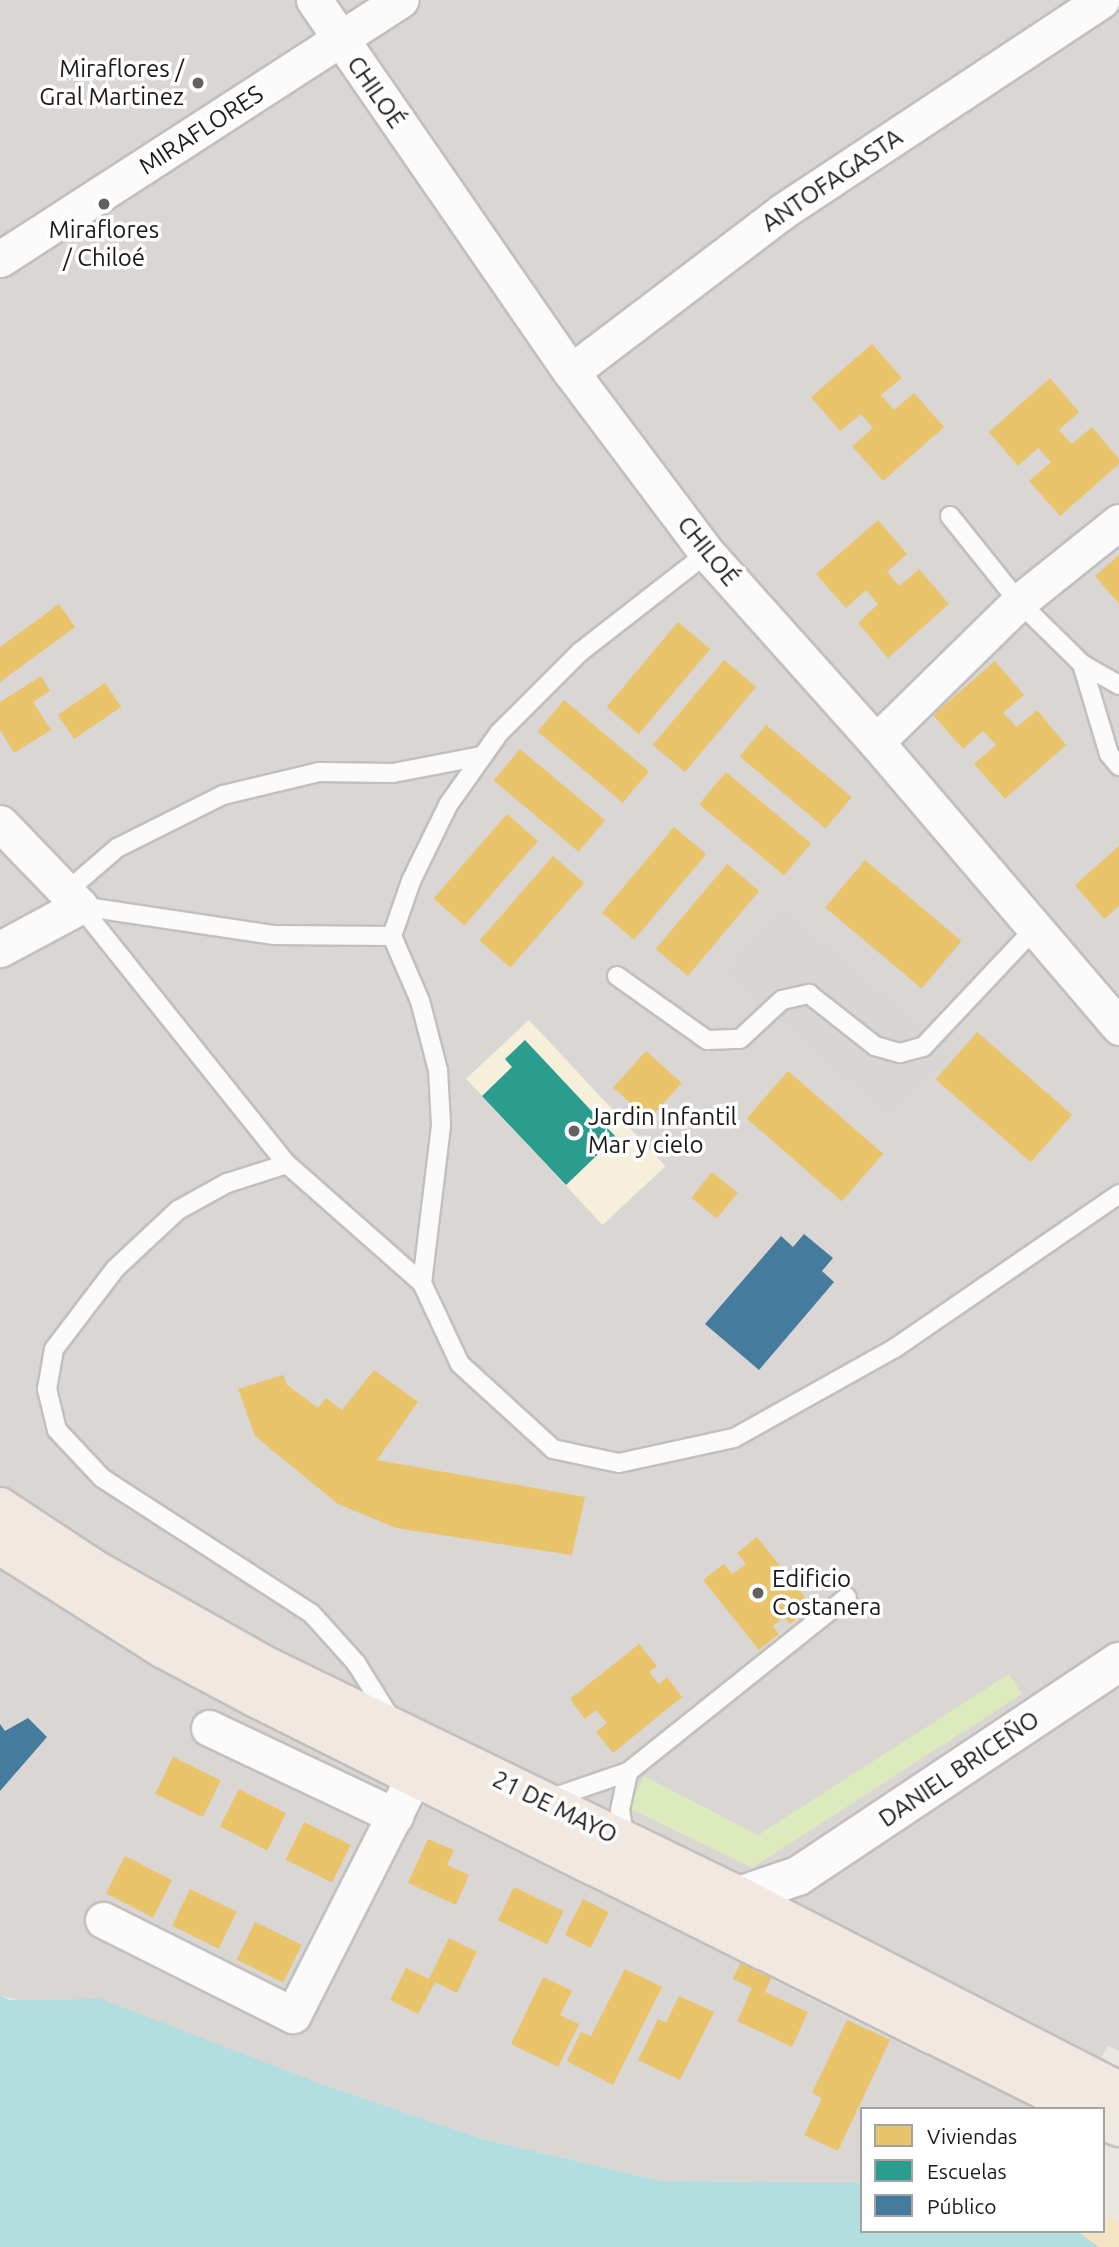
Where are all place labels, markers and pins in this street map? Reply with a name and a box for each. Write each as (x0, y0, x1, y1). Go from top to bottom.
place label: Miraflores / Gral Martinez (39, 55, 184, 111)
marker: Miraflores / Gral Martinez (190, 75, 206, 91)
marker: Miraflores / Chiloé (96, 196, 112, 212)
place label: Miraflores / Chiloé (49, 216, 159, 272)
place label: Jardin Infantil Mar y cielo (588, 1103, 737, 1159)
marker: Jardin Infantil Mar y cielo (566, 1123, 582, 1139)
place label: Edificio Costanera (772, 1565, 881, 1621)
marker: Edificio Costanera (750, 1585, 766, 1601)

